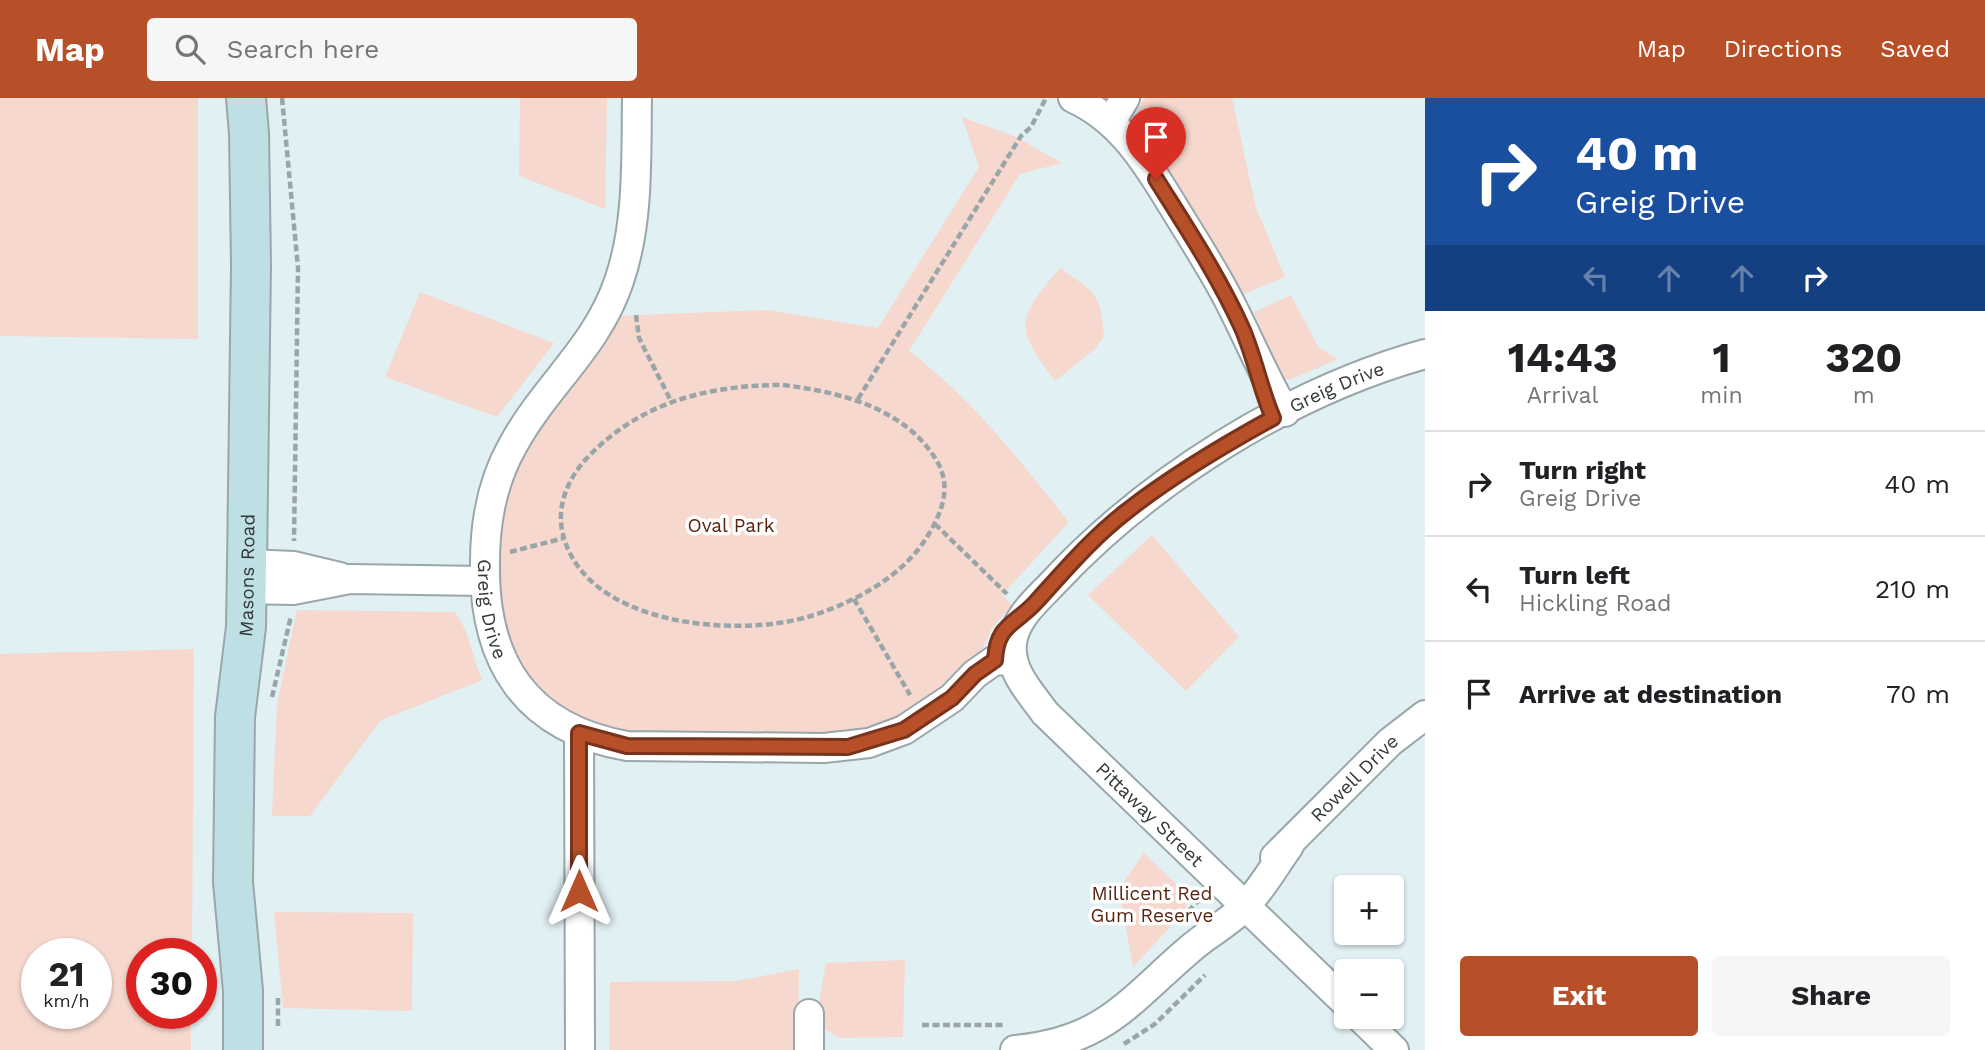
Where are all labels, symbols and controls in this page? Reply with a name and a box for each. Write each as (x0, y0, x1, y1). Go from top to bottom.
search box (147, 18, 637, 81)
text: Map (35, 30, 105, 69)
icon: search (171, 30, 209, 68)
text: Search here (227, 34, 379, 64)
text: Map (1637, 35, 1686, 63)
text: Directions (1724, 35, 1842, 63)
text: Saved (1880, 35, 1950, 63)
pin (1126, 107, 1186, 179)
icon: arrive (1137, 118, 1175, 156)
text: 40 m (1575, 124, 1698, 182)
icon: right (1460, 126, 1551, 217)
text: Greig Drive (1575, 183, 1745, 221)
icon: left (1577, 259, 1615, 297)
icon: ahead (1650, 259, 1688, 297)
icon: ahead (1723, 259, 1761, 297)
icon: right (1796, 259, 1834, 297)
text: 14:43 (1508, 333, 1618, 382)
text: 1 (1712, 333, 1731, 382)
text: 320 (1825, 333, 1902, 382)
street label: Greig Drive (1285, 357, 1387, 418)
text: Arrival (1527, 382, 1599, 409)
text: min (1700, 382, 1743, 409)
text: m (1853, 382, 1875, 409)
text: Turn right (1519, 455, 1646, 485)
icon: right (1460, 465, 1498, 503)
text: 40 m (1884, 469, 1950, 499)
text: Greig Drive (1519, 485, 1641, 512)
street label: Masons Road (234, 514, 260, 638)
park label: Oval Park (687, 514, 775, 537)
street label: Greig Drive (473, 559, 512, 663)
text: Turn left (1519, 560, 1630, 590)
icon: left (1460, 570, 1498, 608)
text: 210 m (1875, 574, 1950, 604)
text: Hickling Road (1519, 590, 1672, 617)
icon: arrive (1460, 675, 1498, 713)
text: Arrive at destination (1519, 679, 1782, 709)
text: 70 m (1886, 679, 1950, 709)
street label: Rowell Drive (1306, 729, 1403, 827)
street label: Pittaway Street (1091, 757, 1208, 872)
position arrow (542, 854, 616, 928)
map controls (1334, 875, 1404, 1029)
button: + (1334, 875, 1404, 945)
park label: Millicent Red Gum Reserve (1091, 882, 1213, 927)
speed limit sign: 30 (126, 938, 217, 1029)
text: 21 (49, 953, 84, 995)
button: Exit (1460, 956, 1698, 1036)
button: Share (1712, 956, 1950, 1036)
button: − (1334, 959, 1404, 1029)
text: km/h (43, 990, 90, 1011)

